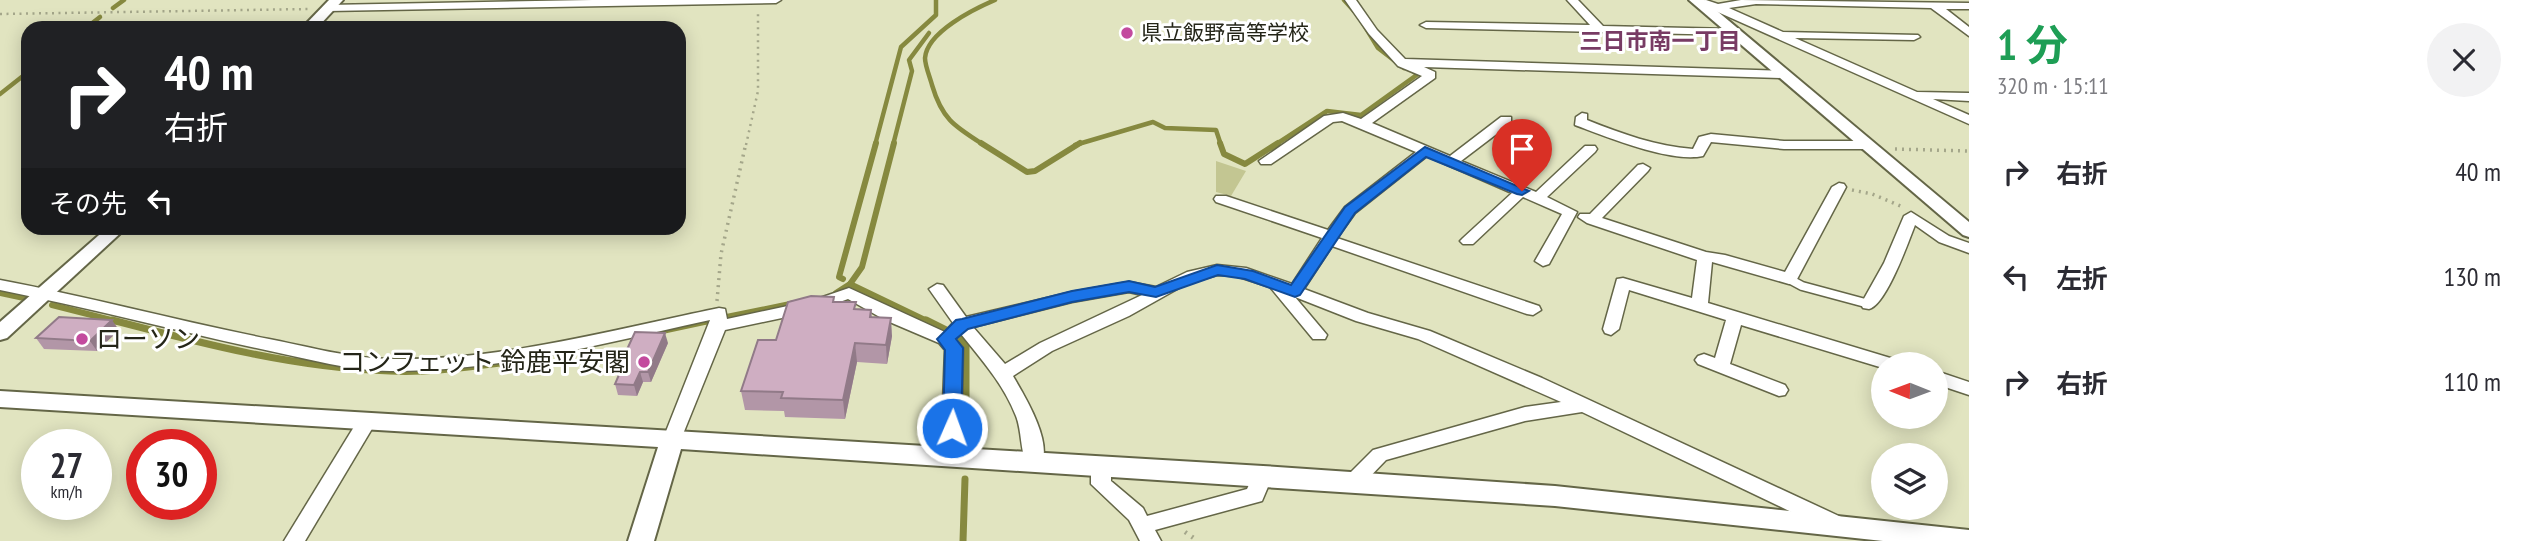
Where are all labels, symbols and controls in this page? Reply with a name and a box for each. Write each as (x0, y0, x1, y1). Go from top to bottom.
text: 1 分 (1997, 17, 2068, 72)
place label: 県立飯野高等学校 (1141, 19, 1309, 46)
button: close (2427, 23, 2501, 97)
marker: 県立飯野高等学校 (1119, 25, 1135, 41)
district label: 三日市南一丁目 (1580, 26, 1741, 55)
text: 40 m (164, 40, 253, 104)
icon: right (49, 49, 140, 140)
text: 320 m · 15:11 (1997, 71, 2109, 100)
text: 右折 (164, 106, 228, 148)
pin (1492, 119, 1552, 191)
icon: arrive (1503, 130, 1541, 168)
icon: right (1997, 153, 2035, 191)
text: 40 m (2455, 155, 2501, 188)
text: 右折 (2056, 157, 2108, 190)
icon: left (141, 182, 179, 220)
text: その先 (49, 187, 127, 220)
icon: left (1997, 258, 2035, 296)
text: 130 m (2443, 260, 2501, 293)
text: 左折 (2056, 262, 2108, 295)
place label: ローソン (96, 322, 200, 355)
marker: ローソン (74, 331, 90, 347)
place label: コンフェット 鈴鹿平安閣 (339, 345, 630, 378)
north arrow (1871, 352, 1948, 429)
map controls (1871, 352, 1948, 520)
marker: コンフェット 鈴鹿平安閣 (636, 354, 652, 370)
icon: right (1997, 363, 2035, 401)
text: 110 m (2443, 365, 2501, 398)
text: 右折 (2056, 367, 2108, 400)
position arrow (915, 391, 989, 465)
speed limit sign: 30 (126, 429, 217, 520)
text: 27 (50, 442, 83, 488)
button: layers (1871, 443, 1948, 520)
text: km/h (51, 480, 82, 503)

